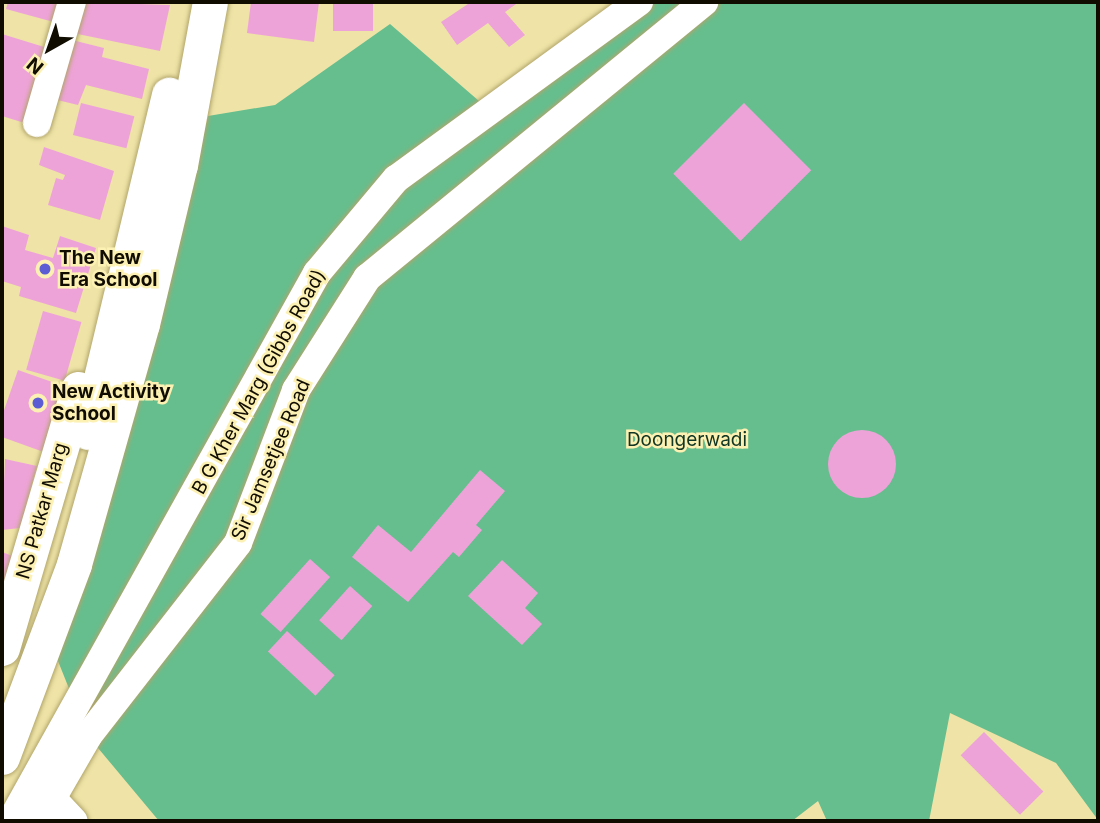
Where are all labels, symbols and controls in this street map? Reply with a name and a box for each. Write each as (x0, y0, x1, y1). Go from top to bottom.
north arrow (14, 14, 84, 84)
text: N (22, 52, 48, 79)
place label: The New Era School (59, 247, 157, 291)
marker: The New Era School (37, 261, 53, 277)
street label: B G Kher Marg (Gibbs Road) (188, 266, 330, 498)
street label: Sir Jamsetjee Road (227, 376, 315, 544)
place label: New Activity School (52, 381, 171, 425)
marker: New Activity School (30, 395, 46, 411)
park label: Doongerwadi (627, 429, 747, 451)
street label: NS Patkar Marg (12, 440, 72, 582)

